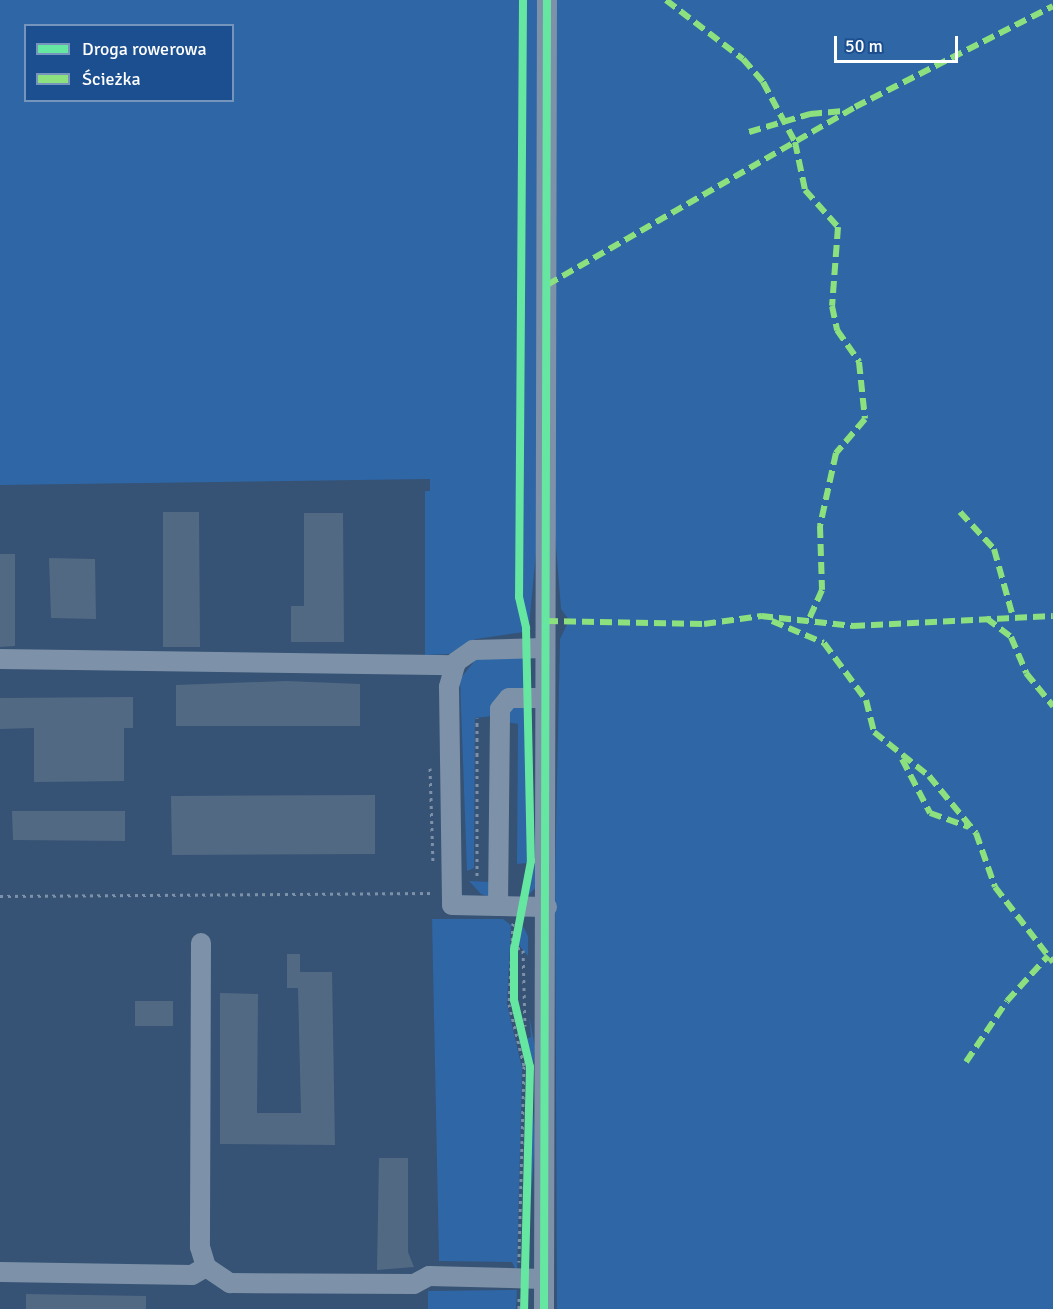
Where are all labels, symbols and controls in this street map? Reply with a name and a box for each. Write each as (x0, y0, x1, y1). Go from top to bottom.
legend (24, 24, 234, 102)
scale bar (837, 24, 962, 62)
text: 50 m (845, 35, 883, 57)
text: Droga rowerowa (82, 38, 207, 60)
text: Ścieżka (82, 68, 141, 90)

